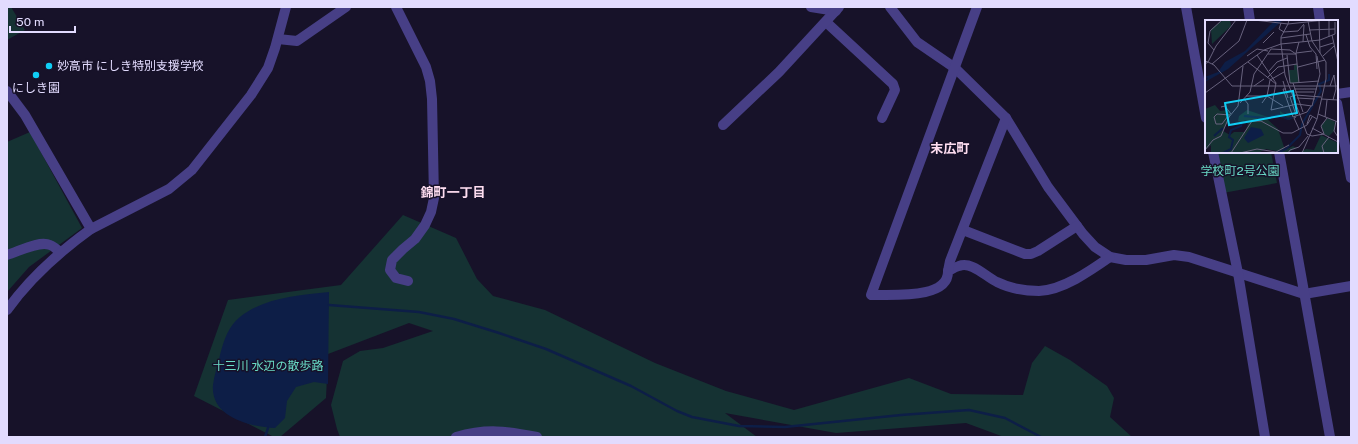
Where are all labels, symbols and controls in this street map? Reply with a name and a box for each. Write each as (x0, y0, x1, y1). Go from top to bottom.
scale bar (10, 8, 75, 34)
text: 50 m (16, 15, 44, 29)
inset map (1205, 20, 1338, 153)
place label: 妙高市 にしき特別支援学校 (57, 59, 204, 73)
marker: 妙高市 にしき特別支援学校 (44, 61, 54, 71)
marker: にしき園 (31, 70, 41, 80)
place label: にしき園 (12, 81, 60, 95)
district label: 末広町 (930, 141, 970, 156)
park label: 学校町2号公園 (1200, 164, 1280, 178)
district label: 錦町一丁目 (420, 185, 486, 200)
park label: 十三川 水辺の散歩路 (213, 359, 323, 373)

